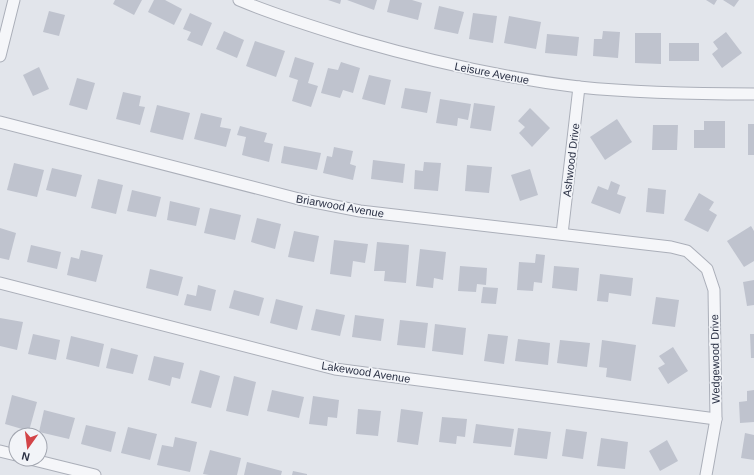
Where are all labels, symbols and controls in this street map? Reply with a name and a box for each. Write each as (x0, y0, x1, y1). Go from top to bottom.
street label: Leisure Avenue (454, 60, 530, 86)
street label: Ashwood Drive (561, 123, 581, 197)
street label: Briarwood Avenue (295, 192, 385, 220)
street label: Wedgewood Drive (708, 314, 722, 404)
street label: Lakewood Avenue (321, 359, 411, 385)
north arrow (8, 427, 48, 467)
text: N (20, 450, 31, 463)

